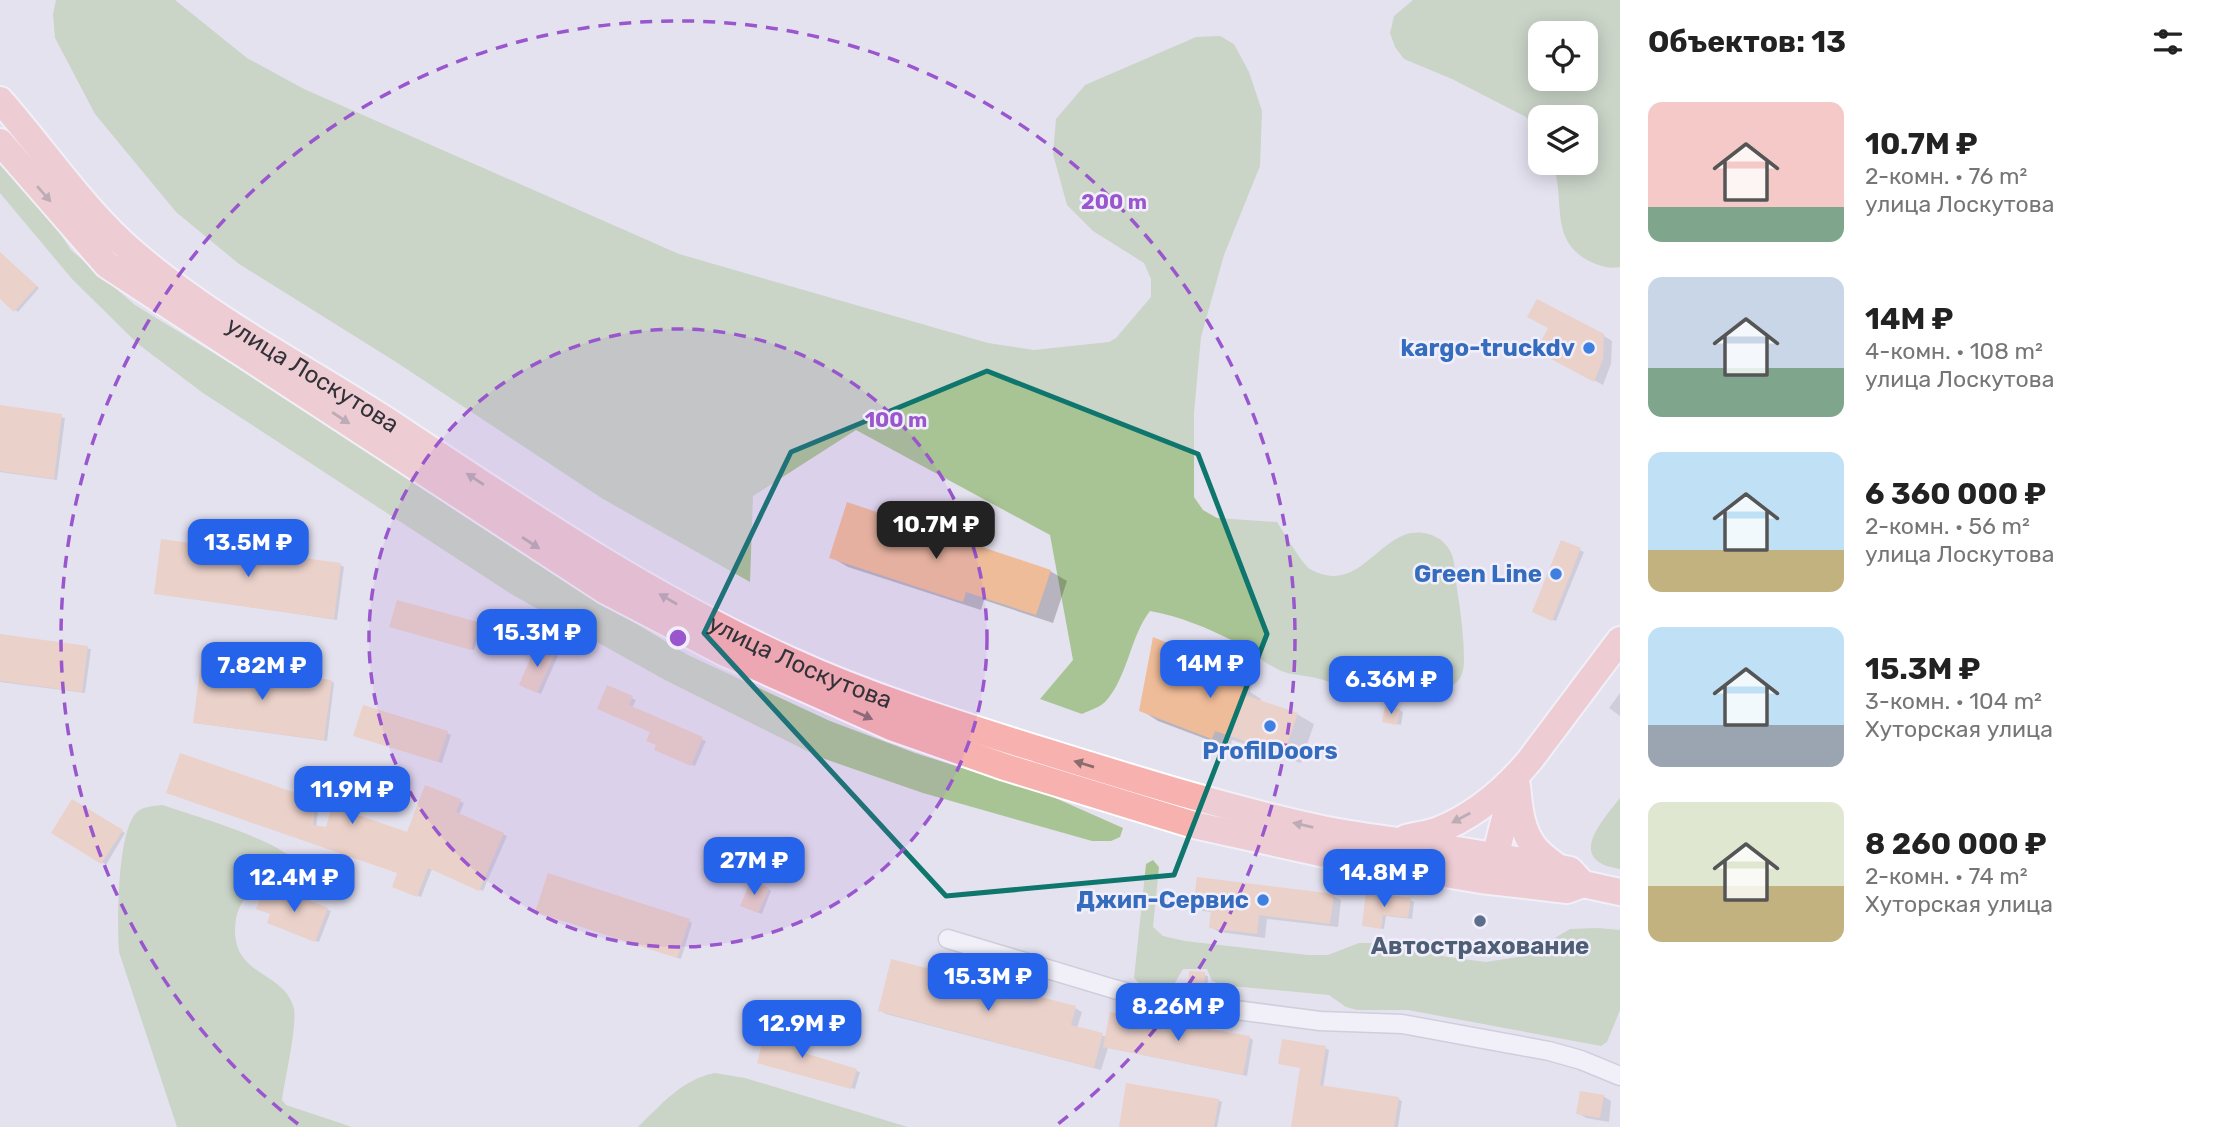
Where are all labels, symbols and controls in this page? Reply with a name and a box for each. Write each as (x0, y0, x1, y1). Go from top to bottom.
map controls (1528, 21, 1598, 175)
button: locate (1528, 21, 1598, 91)
icon: filters (2149, 23, 2187, 61)
text: Объектов: 13 (1648, 24, 1846, 60)
button: layers (1528, 105, 1598, 175)
text: 10.7M ₽ (1865, 126, 1978, 162)
icon: home (1704, 130, 1788, 214)
text: 2-комн. · 76 m² (1865, 162, 2027, 190)
one-way arrow (36, 185, 51, 202)
text: 200 m (1081, 189, 1147, 214)
text: улица Лоскутова (1865, 190, 2054, 218)
text: 14M ₽ (1865, 301, 1953, 337)
icon: home (1704, 305, 1788, 389)
street label: улица Лоскутова (221, 311, 404, 439)
place label: kargo-truckdv (1401, 334, 1575, 362)
text: 4-комн. · 108 m² (1865, 337, 2043, 365)
marker: kargo-truckdv (1581, 340, 1597, 356)
text: улица Лоскутова (1865, 365, 2054, 393)
text: 100 m (865, 407, 927, 432)
one-way arrow (331, 412, 350, 425)
one-way arrow (466, 473, 485, 486)
text: 6 360 000 ₽ (1865, 476, 2046, 512)
icon: home (1704, 480, 1788, 564)
pin: 10.7M ₽ (871, 502, 1001, 561)
text: 10.7M ₽ (893, 510, 979, 538)
text: 2-комн. · 56 m² (1865, 512, 2030, 540)
pin: 13.5M ₽ (183, 520, 313, 579)
text: 13.5M ₽ (204, 528, 292, 556)
one-way arrow (521, 536, 541, 549)
text: улица Лоскутова (1865, 540, 2054, 568)
place label: Green Line (1414, 560, 1542, 588)
marker: Green Line (1548, 566, 1564, 582)
one-way arrow (659, 593, 678, 606)
street label: улица Лоскутова (704, 609, 896, 714)
pin: 15.3M ₽ (472, 610, 602, 669)
text: 15.3M ₽ (493, 618, 581, 646)
centre of rings (666, 626, 690, 650)
pin: 14M ₽ (1161, 640, 1259, 700)
pin: 7.82M ₽ (197, 642, 327, 702)
text: 14M ₽ (1176, 649, 1244, 677)
text: 7.82M ₽ (217, 651, 307, 679)
text: 15.3M ₽ (1865, 651, 1980, 687)
icon: home (1704, 655, 1788, 739)
pin: 6.36M ₽ (1326, 656, 1456, 716)
text: 6.36M ₽ (1345, 665, 1437, 693)
text: 3-комн. · 104 m² (1865, 687, 2042, 715)
one-way arrow (853, 709, 873, 721)
text: Хуторская улица (1865, 715, 2053, 743)
marker: ProfilDoors (1262, 718, 1278, 734)
place label: ProfilDoors (1202, 737, 1338, 765)
one-way arrow (1073, 758, 1094, 768)
pin: 11.9M ₽ (287, 766, 417, 826)
text: 11.9M ₽ (310, 775, 394, 803)
one-way arrow (1451, 811, 1471, 823)
one-way arrow (1292, 819, 1314, 830)
text: 8 260 000 ₽ (1865, 826, 2047, 862)
icon: home (1704, 830, 1788, 914)
pin: 27M ₽ (705, 838, 803, 897)
text: 27M ₽ (720, 846, 788, 874)
pin: 14.8M ₽ (1319, 850, 1449, 909)
pin: 12.4M ₽ (229, 855, 359, 914)
text: 14.8M ₽ (1339, 858, 1429, 886)
text: 2-комн. · 74 m² (1865, 862, 2028, 890)
text: 12.4M ₽ (250, 863, 338, 891)
place label: Джип-Сервис (1076, 886, 1249, 914)
text: Хуторская улица (1865, 890, 2053, 918)
marker: Джип-Сервис (1255, 892, 1271, 908)
marker: Автострахование (1472, 913, 1488, 929)
place label: Автострахование (1371, 932, 1589, 960)
pin: 15.3M ₽ (923, 954, 1053, 1013)
text: 15.3M ₽ (944, 962, 1032, 990)
pin: 8.26M ₽ (1113, 984, 1243, 1043)
text: 8.26M ₽ (1132, 992, 1224, 1020)
pin: 12.9M ₽ (737, 1000, 867, 1060)
text: 12.9M ₽ (758, 1009, 846, 1037)

